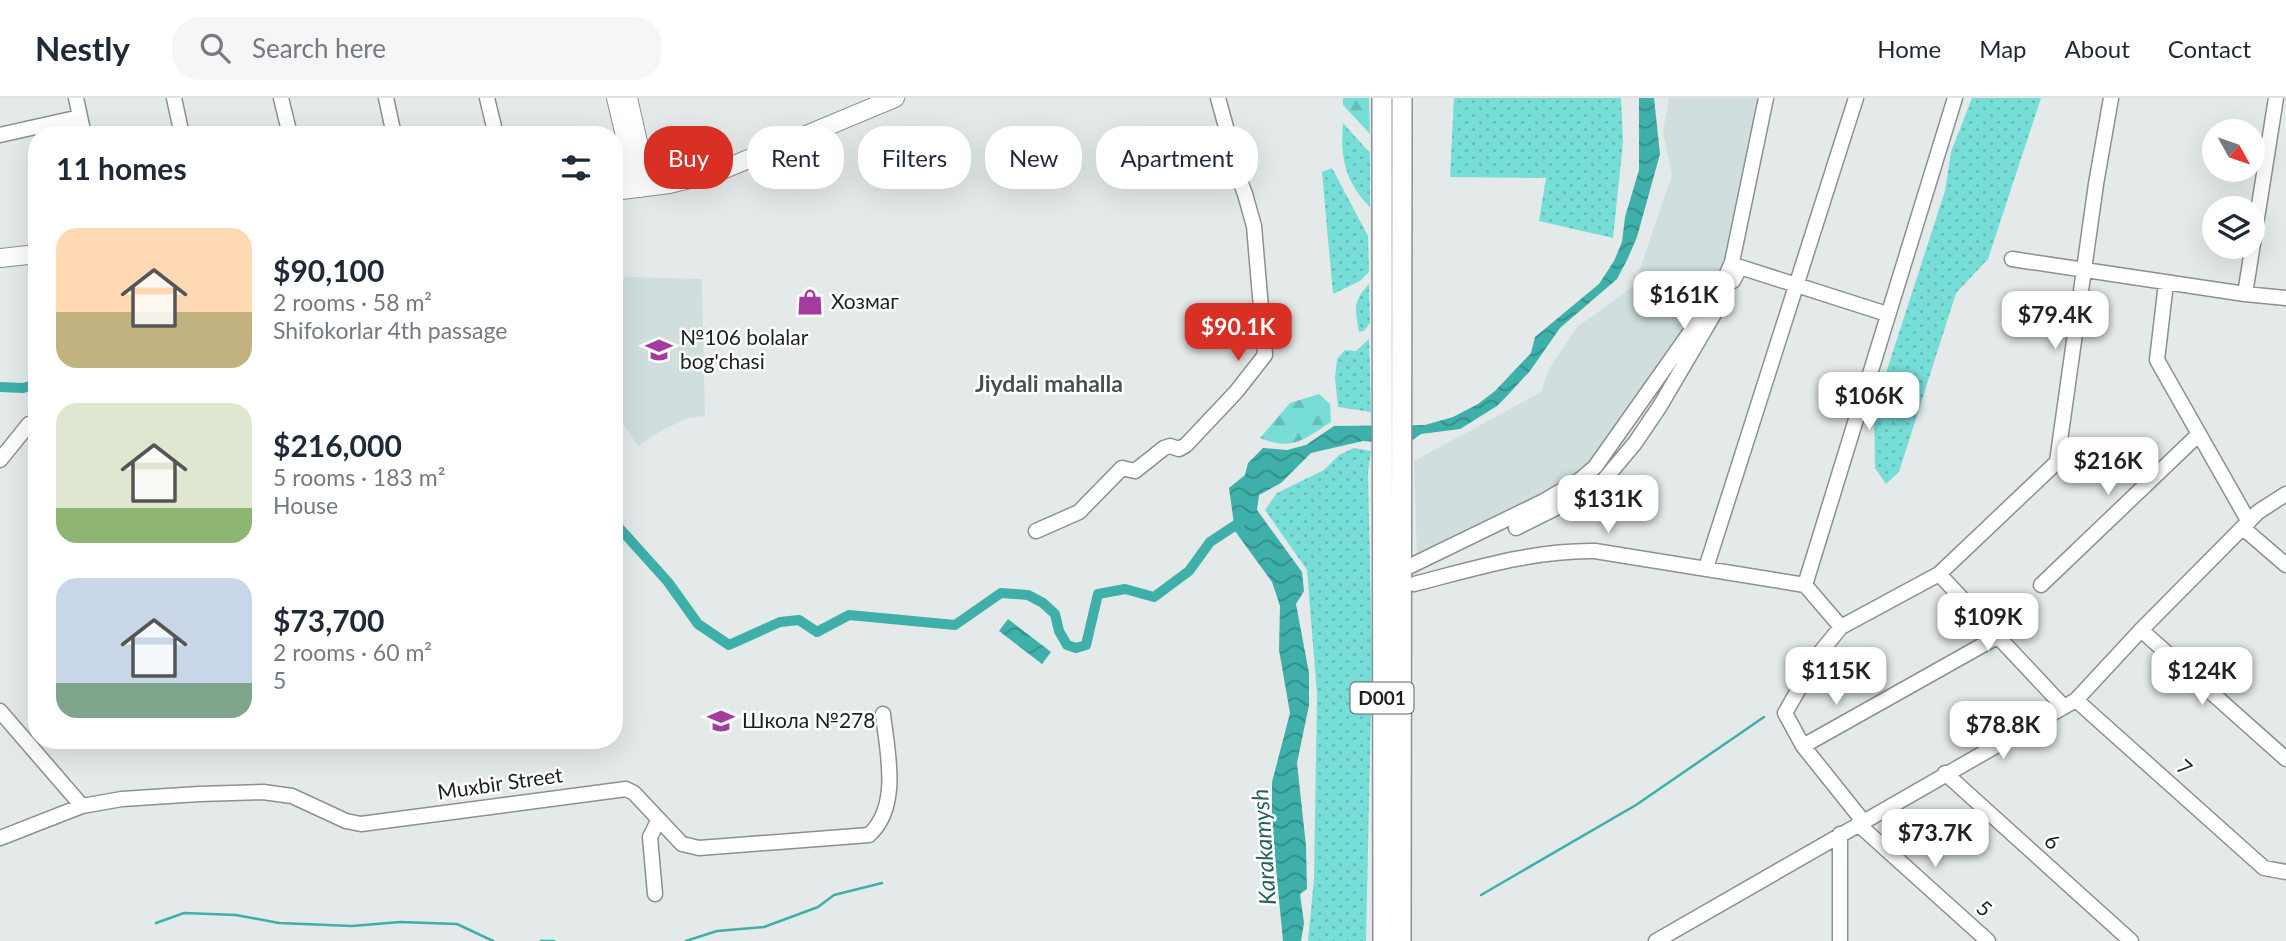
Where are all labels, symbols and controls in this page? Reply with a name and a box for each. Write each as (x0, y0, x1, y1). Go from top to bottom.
search box (172, 17, 662, 80)
text: Nestly (35, 28, 130, 68)
icon: search (196, 29, 234, 67)
text: Search here (252, 32, 386, 64)
text: Home (1877, 34, 1941, 63)
text: Map (1979, 34, 2027, 63)
text: About (2065, 34, 2130, 63)
text: Contact (2168, 34, 2251, 63)
north arrow (2202, 119, 2264, 182)
map controls (2202, 119, 2265, 259)
chip: Buy (644, 126, 733, 189)
chip: Rent (747, 126, 844, 189)
chip: Filters (858, 126, 971, 189)
chip: New (985, 126, 1082, 189)
chip: Apartment (1096, 126, 1258, 189)
icon: filters (557, 149, 595, 187)
text: 11 homes (56, 150, 187, 186)
button: layers (2202, 196, 2265, 259)
text: $90,100 (273, 252, 384, 288)
icon: home (112, 256, 196, 340)
pin: $161K (1635, 272, 1733, 331)
text: $161K (1649, 280, 1719, 308)
shop icon: Хозмаг (795, 287, 825, 317)
text: 2 rooms · 58 m² (273, 288, 432, 316)
place label: Хозмаг (831, 288, 899, 313)
pin: $79.4K (1998, 292, 2112, 351)
text: $79.4K (2018, 300, 2092, 328)
pin: $90.1K (1181, 303, 1295, 363)
text: $90.1K (1201, 312, 1275, 340)
text: Shifokorlar 4th passage (273, 316, 507, 344)
place label: №106 bolalar bog'chasi (680, 324, 809, 373)
school or university icon: №106 bolalar bog'chasi (644, 335, 674, 365)
district label: Jiydali mahalla (975, 369, 1123, 397)
pin: $106K (1820, 372, 1918, 432)
text: $106K (1834, 381, 1904, 409)
text: $216,000 (273, 427, 402, 463)
icon: home (112, 431, 196, 515)
pin: $216K (2059, 438, 2157, 497)
text: $216K (2073, 446, 2143, 474)
text: 5 rooms · 183 m² (273, 463, 445, 491)
pin: $131K (1559, 476, 1657, 535)
text: $131K (1573, 484, 1643, 512)
text: House (273, 491, 338, 519)
pin: $109K (1939, 594, 2037, 653)
text: $73,700 (273, 602, 384, 638)
text: $109K (1953, 602, 2023, 630)
icon: home (112, 606, 196, 690)
text: 2 rooms · 60 m² (273, 638, 432, 666)
pin: $115K (1787, 648, 1885, 707)
pin: $124K (2153, 648, 2251, 707)
text: $115K (1801, 656, 1871, 684)
text: $124K (2167, 656, 2237, 684)
text: 5 (273, 666, 286, 694)
road number: D001 (1350, 682, 1414, 713)
pin: $78.8K (1946, 702, 2060, 761)
school or university icon: Школа №278 (706, 706, 736, 736)
place label: Школа №278 (742, 707, 875, 732)
text: $78.8K (1966, 710, 2040, 738)
street label: 7 (2172, 754, 2198, 780)
street label: Muxbir Street (436, 761, 564, 804)
water label: Karakamysh (1245, 788, 1281, 906)
pin: $73.7K (1878, 810, 1992, 869)
text: $73.7K (1898, 818, 1972, 846)
street label: 6 (2040, 828, 2066, 854)
street label: 5 (1972, 895, 1998, 921)

